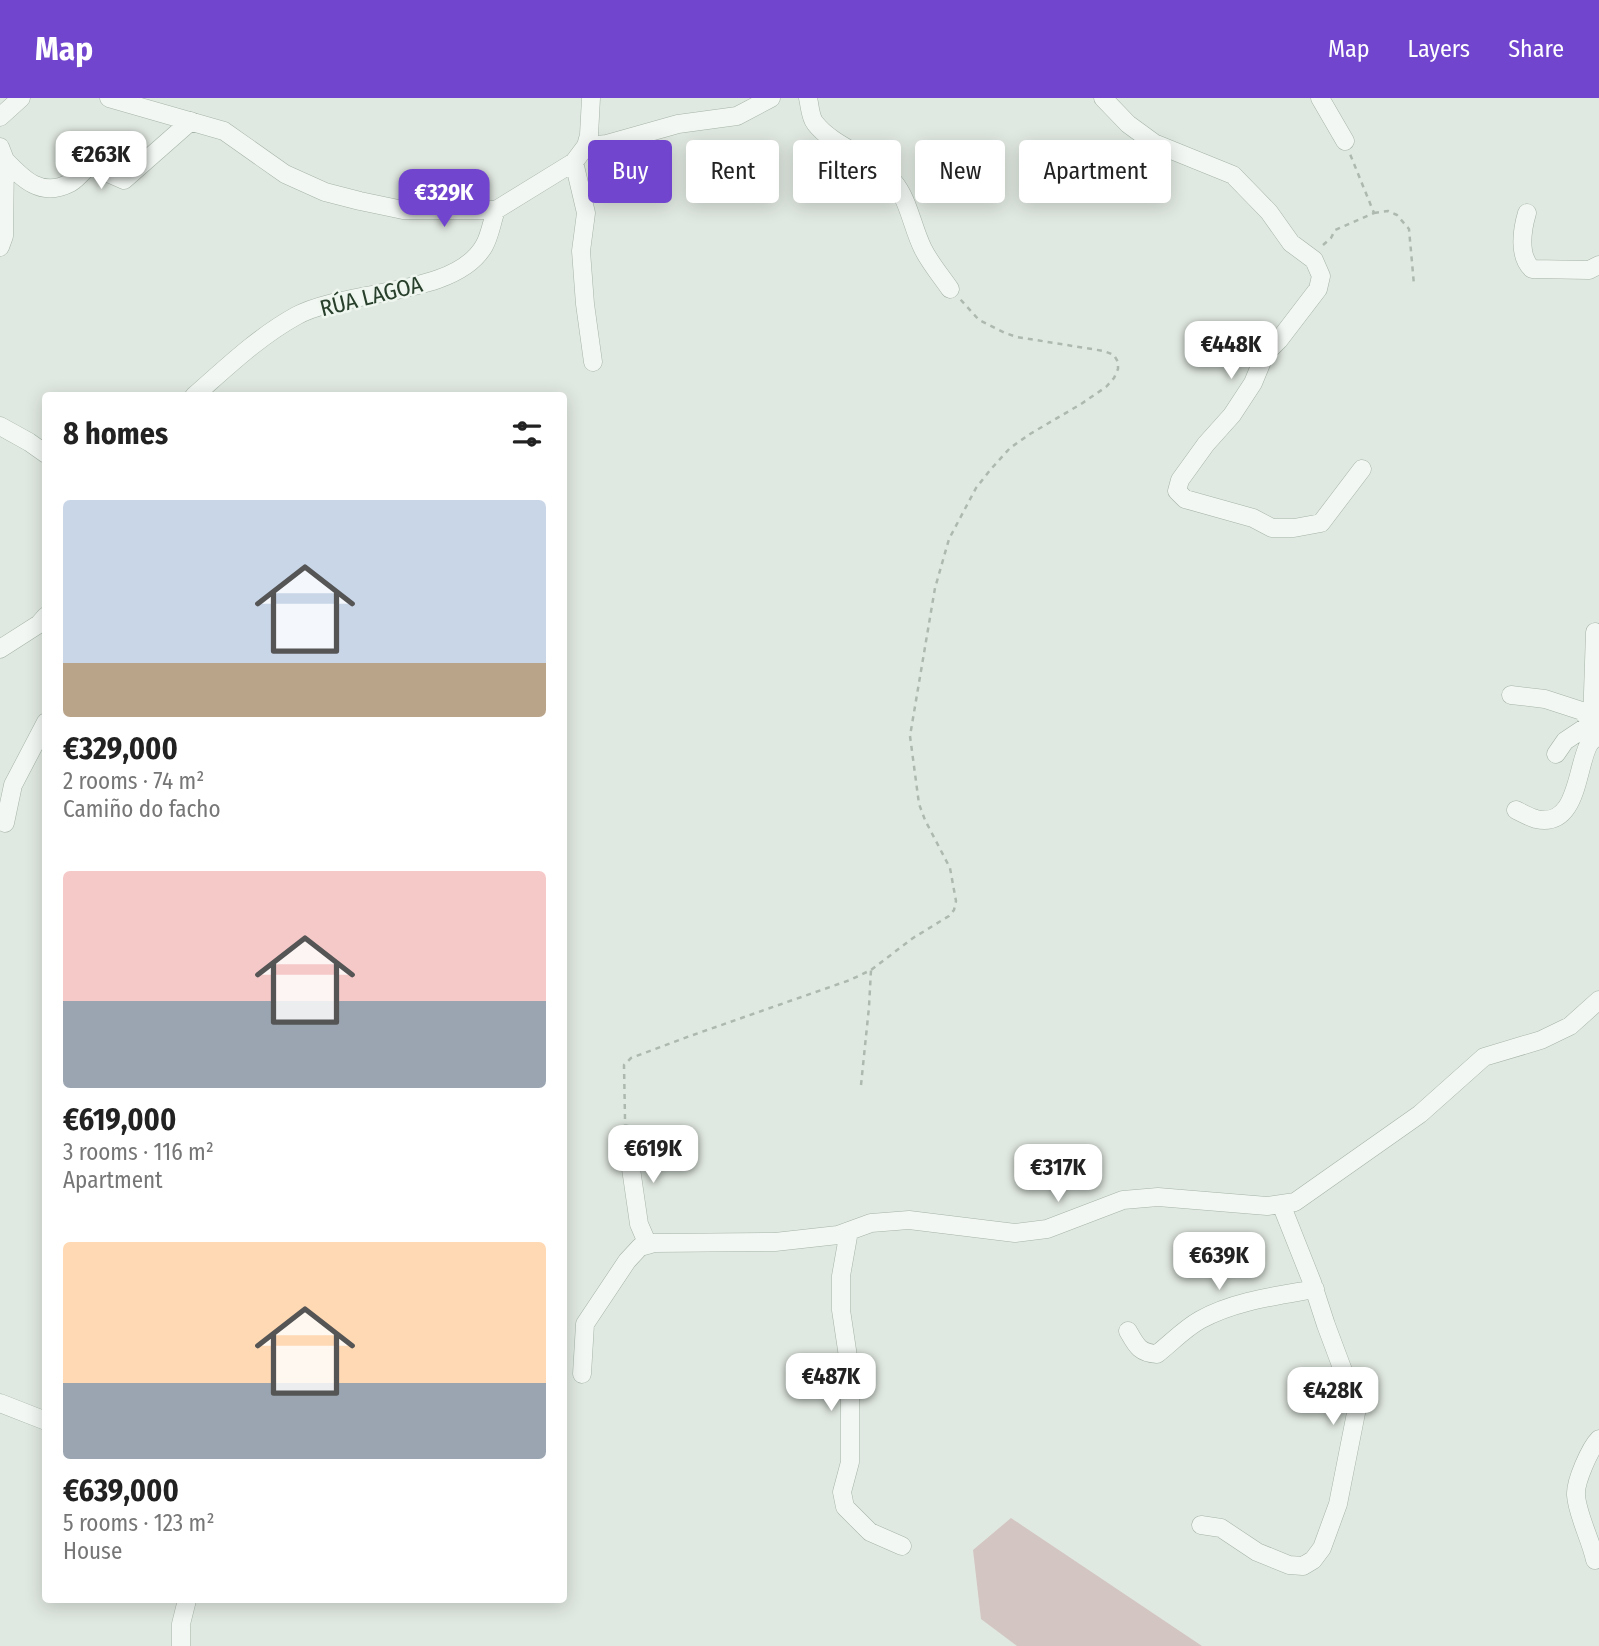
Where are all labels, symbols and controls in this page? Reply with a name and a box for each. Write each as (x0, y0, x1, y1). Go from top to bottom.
text: Map (35, 29, 93, 69)
text: Map (1328, 35, 1370, 63)
text: Layers (1408, 35, 1470, 63)
text: Share (1508, 35, 1564, 63)
pin: €263K (52, 132, 150, 191)
text: €263K (72, 140, 130, 168)
chip: Buy (588, 140, 672, 203)
chip: Rent (686, 140, 779, 203)
chip: Filters (793, 140, 901, 203)
chip: New (915, 140, 1005, 203)
chip: Apartment (1019, 140, 1171, 203)
pin: €329K (395, 170, 493, 229)
text: €329K (415, 178, 473, 206)
street label: RÚA LAGOA (317, 269, 425, 322)
pin: €448K (1182, 322, 1280, 381)
text: €448K (1201, 330, 1261, 358)
icon: filters (508, 415, 546, 453)
text: 8 homes (63, 416, 168, 452)
icon: home (242, 546, 368, 672)
text: €329,000 (63, 731, 178, 767)
text: 2 rooms · 74 m² (63, 767, 204, 795)
text: Camiño do facho (63, 795, 221, 823)
icon: home (242, 917, 368, 1043)
text: €619,000 (63, 1102, 176, 1138)
pin: €619K (604, 1126, 702, 1185)
text: €619K (624, 1134, 682, 1162)
text: 3 rooms · 116 m² (63, 1138, 214, 1166)
pin: €317K (1009, 1144, 1107, 1204)
text: €317K (1030, 1153, 1086, 1181)
text: Apartment (63, 1166, 163, 1194)
pin: €639K (1170, 1232, 1268, 1292)
text: €639K (1189, 1241, 1249, 1269)
icon: home (242, 1288, 368, 1414)
pin: €487K (782, 1354, 880, 1413)
text: €487K (802, 1362, 860, 1390)
pin: €428K (1284, 1368, 1382, 1427)
text: €428K (1303, 1376, 1363, 1404)
text: €639,000 (63, 1473, 179, 1509)
text: 5 rooms · 123 m² (63, 1509, 214, 1537)
text: House (63, 1537, 122, 1565)

